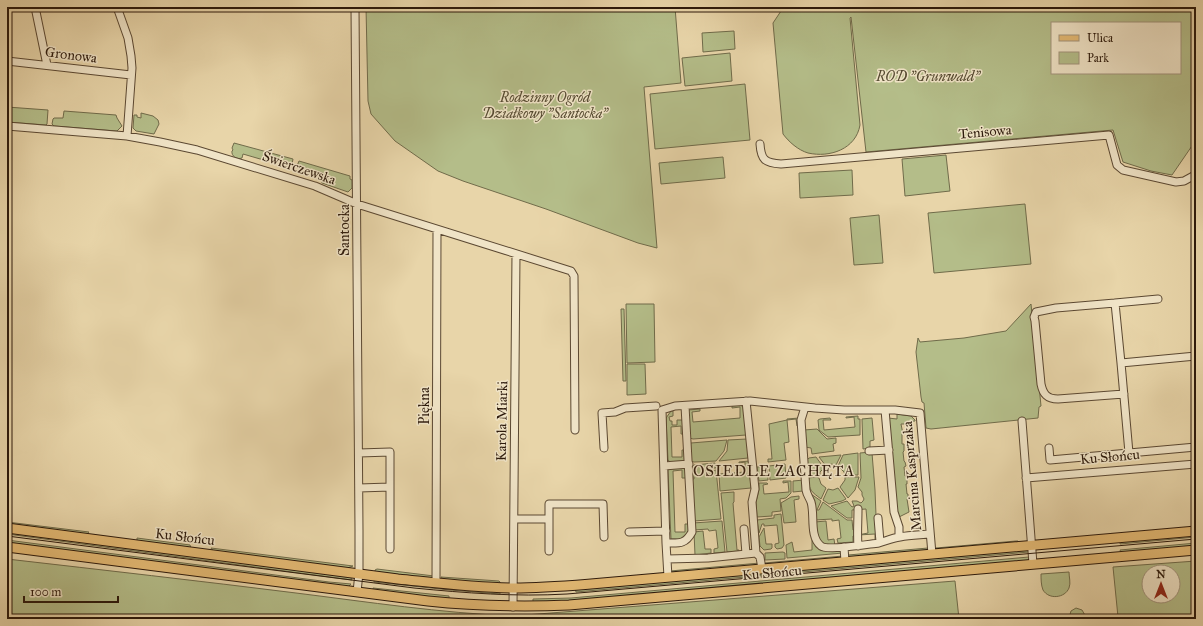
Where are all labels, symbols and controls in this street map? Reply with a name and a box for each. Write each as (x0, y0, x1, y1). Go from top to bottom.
legend (1051, 22, 1181, 74)
text: Ulica (1087, 31, 1114, 45)
street label: Gronowa (44, 43, 98, 67)
text: Park (1087, 51, 1109, 65)
park label: ROD "Grunwald" (875, 68, 981, 85)
park label: Rodzinny Ogród Działkowy "Santocka" (482, 89, 609, 122)
street label: Tenisowa (958, 121, 1012, 143)
street label: Świerczewska (260, 146, 339, 189)
street label: Santocka (336, 204, 353, 256)
street label: Karola Miarki (493, 380, 511, 461)
street label: Piękna (416, 387, 433, 425)
street label: Marcina Kasprzaka (899, 421, 925, 531)
street label: Ku Słońcu (1079, 446, 1141, 468)
district label: OSIEDLE ZACHĘTA (693, 462, 855, 480)
street label: Ku Słońcu (154, 525, 216, 549)
street label: Ku Słońcu (741, 562, 803, 584)
north arrow (1141, 564, 1181, 604)
text: N (1156, 568, 1166, 581)
scale bar (24, 578, 118, 604)
text: 100 m (30, 585, 61, 599)

